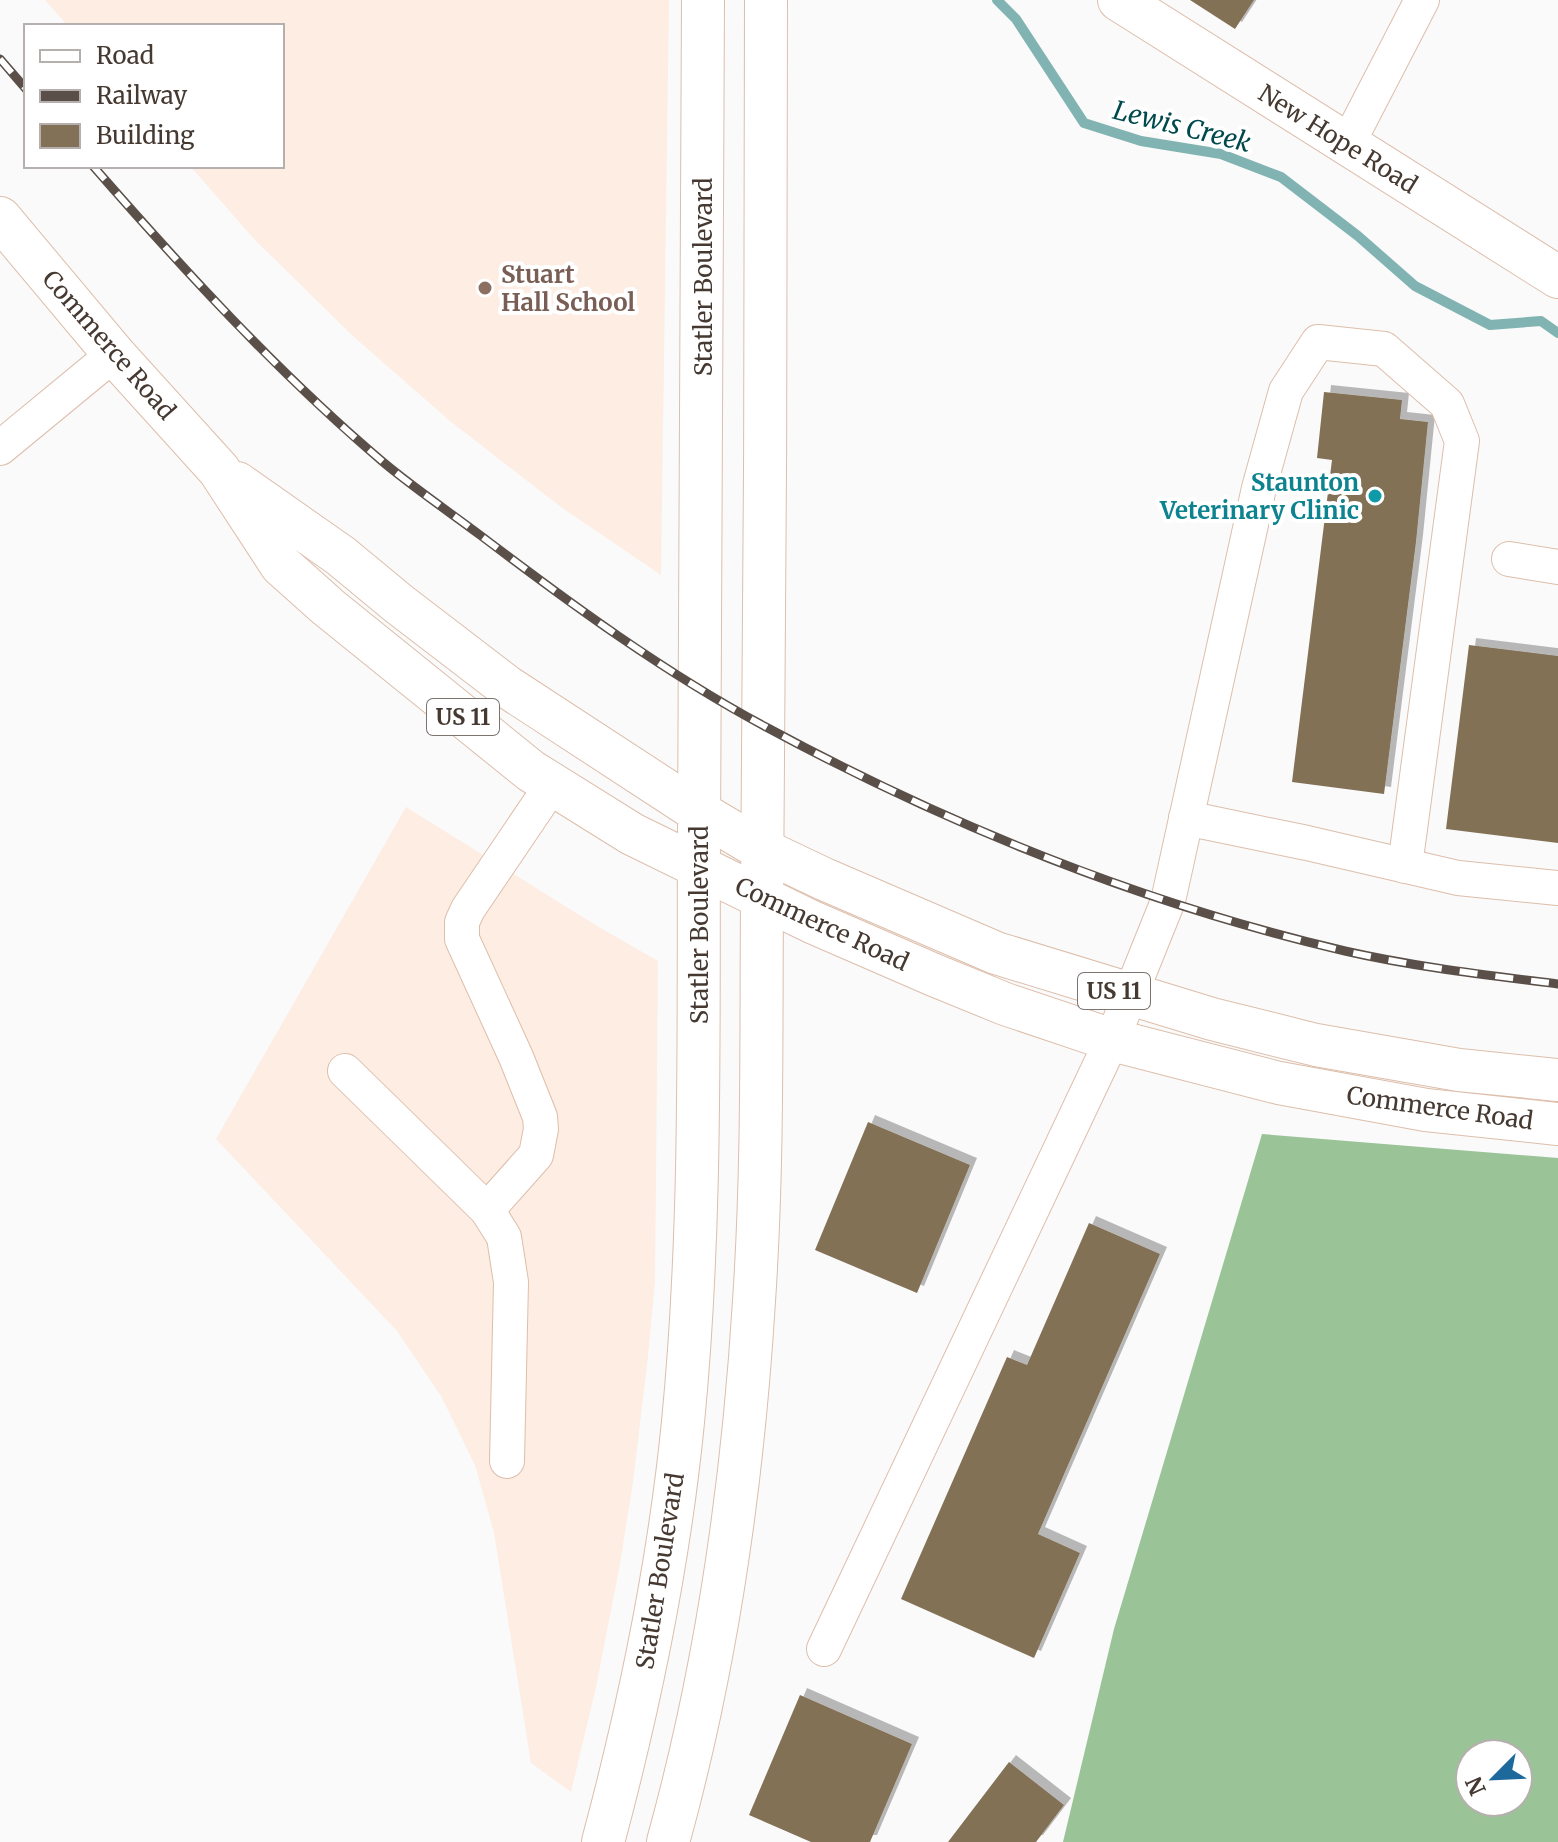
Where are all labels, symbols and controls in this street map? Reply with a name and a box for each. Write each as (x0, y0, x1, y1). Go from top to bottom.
legend (24, 24, 284, 168)
text: Road (96, 40, 154, 71)
street label: New Hope Road (1253, 78, 1423, 200)
text: Railway (96, 80, 187, 111)
water label: Lewis Creek (1110, 93, 1254, 159)
text: Building (96, 120, 195, 151)
street label: Statler Boulevard (688, 178, 719, 376)
place label: Stuart Hall School (501, 259, 635, 318)
street label: Commerce Road (36, 264, 182, 426)
marker: Stuart Hall School (476, 279, 494, 297)
place label: Staunton Veterinary Clinic (1159, 467, 1359, 526)
marker: Staunton Veterinary Clinic (1366, 487, 1384, 505)
road number: US 11 (427, 699, 499, 735)
street label: Statler Boulevard (684, 826, 715, 1024)
street label: Commerce Road (730, 870, 914, 978)
road number: US 11 (1078, 973, 1150, 1009)
street label: Commerce Road (1345, 1080, 1535, 1136)
street label: Statler Boulevard (629, 1470, 691, 1672)
north arrow (1454, 1738, 1534, 1818)
text: N (1459, 1772, 1492, 1800)

